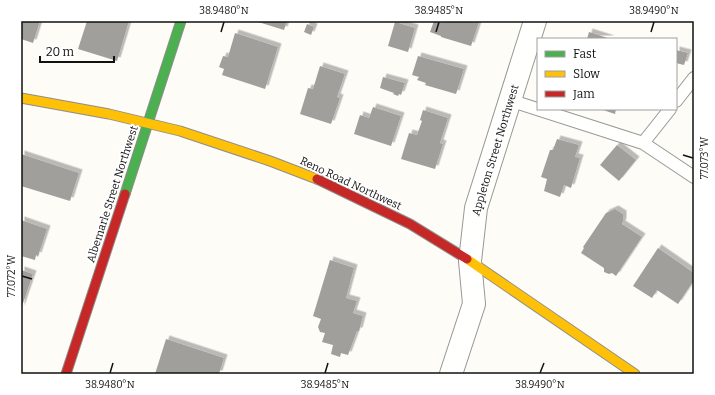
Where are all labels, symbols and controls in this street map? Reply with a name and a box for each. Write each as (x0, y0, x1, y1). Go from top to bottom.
text: 38.9480°N (199, 5, 249, 17)
text: 38.9485°N (415, 5, 463, 17)
text: 38.9490°N (629, 5, 679, 17)
scale bar (40, 38, 114, 64)
legend (537, 38, 677, 110)
text: 20 m (46, 45, 75, 59)
text: Fast (573, 47, 597, 61)
text: Slow (573, 67, 600, 81)
street label: Appleton Street Northwest (469, 83, 522, 217)
text: Jam (572, 87, 595, 101)
street label: Albemarle Street Northwest (84, 124, 141, 264)
text: 77.073°W (699, 136, 711, 179)
street label: Reno Road Northwest (298, 154, 404, 213)
text: 77.072°W (6, 254, 18, 297)
text: 38.9480°N (85, 379, 135, 391)
text: 38.9485°N (301, 379, 349, 391)
text: 38.9490°N (515, 379, 565, 391)

